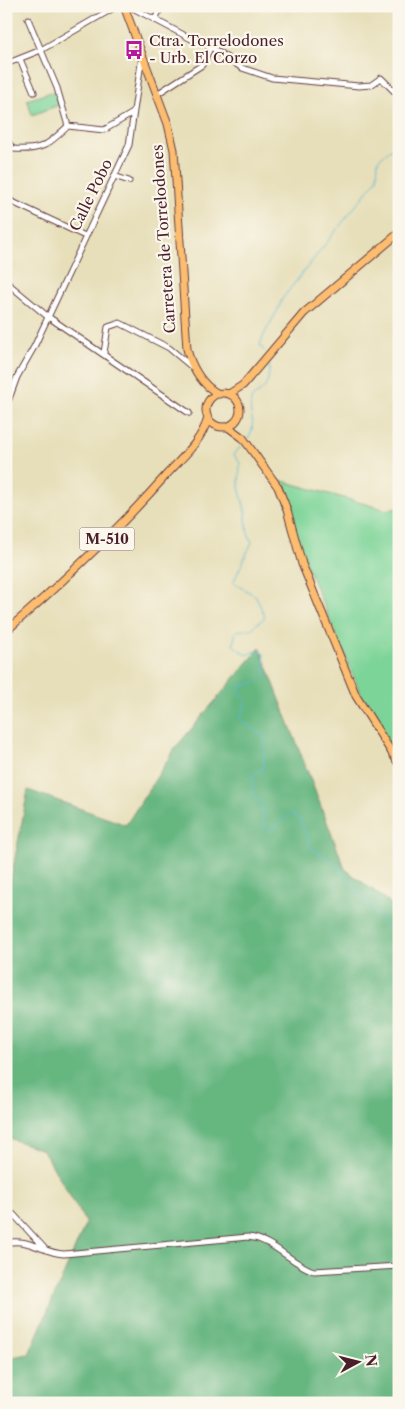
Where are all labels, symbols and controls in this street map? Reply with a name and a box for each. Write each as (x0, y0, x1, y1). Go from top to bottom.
place label: Ctra. Torrelodones - Urb. El Corzo (149, 31, 284, 67)
bus stop icon: Ctra. Torrelodones - Urb. El Corzo (123, 39, 145, 61)
street label: Carretera de Torrelodones (147, 144, 180, 334)
street label: Calle Pobo (65, 156, 116, 234)
road number: M-510 (80, 528, 134, 550)
north arrow (332, 1336, 382, 1386)
text: N (361, 1353, 381, 1368)

